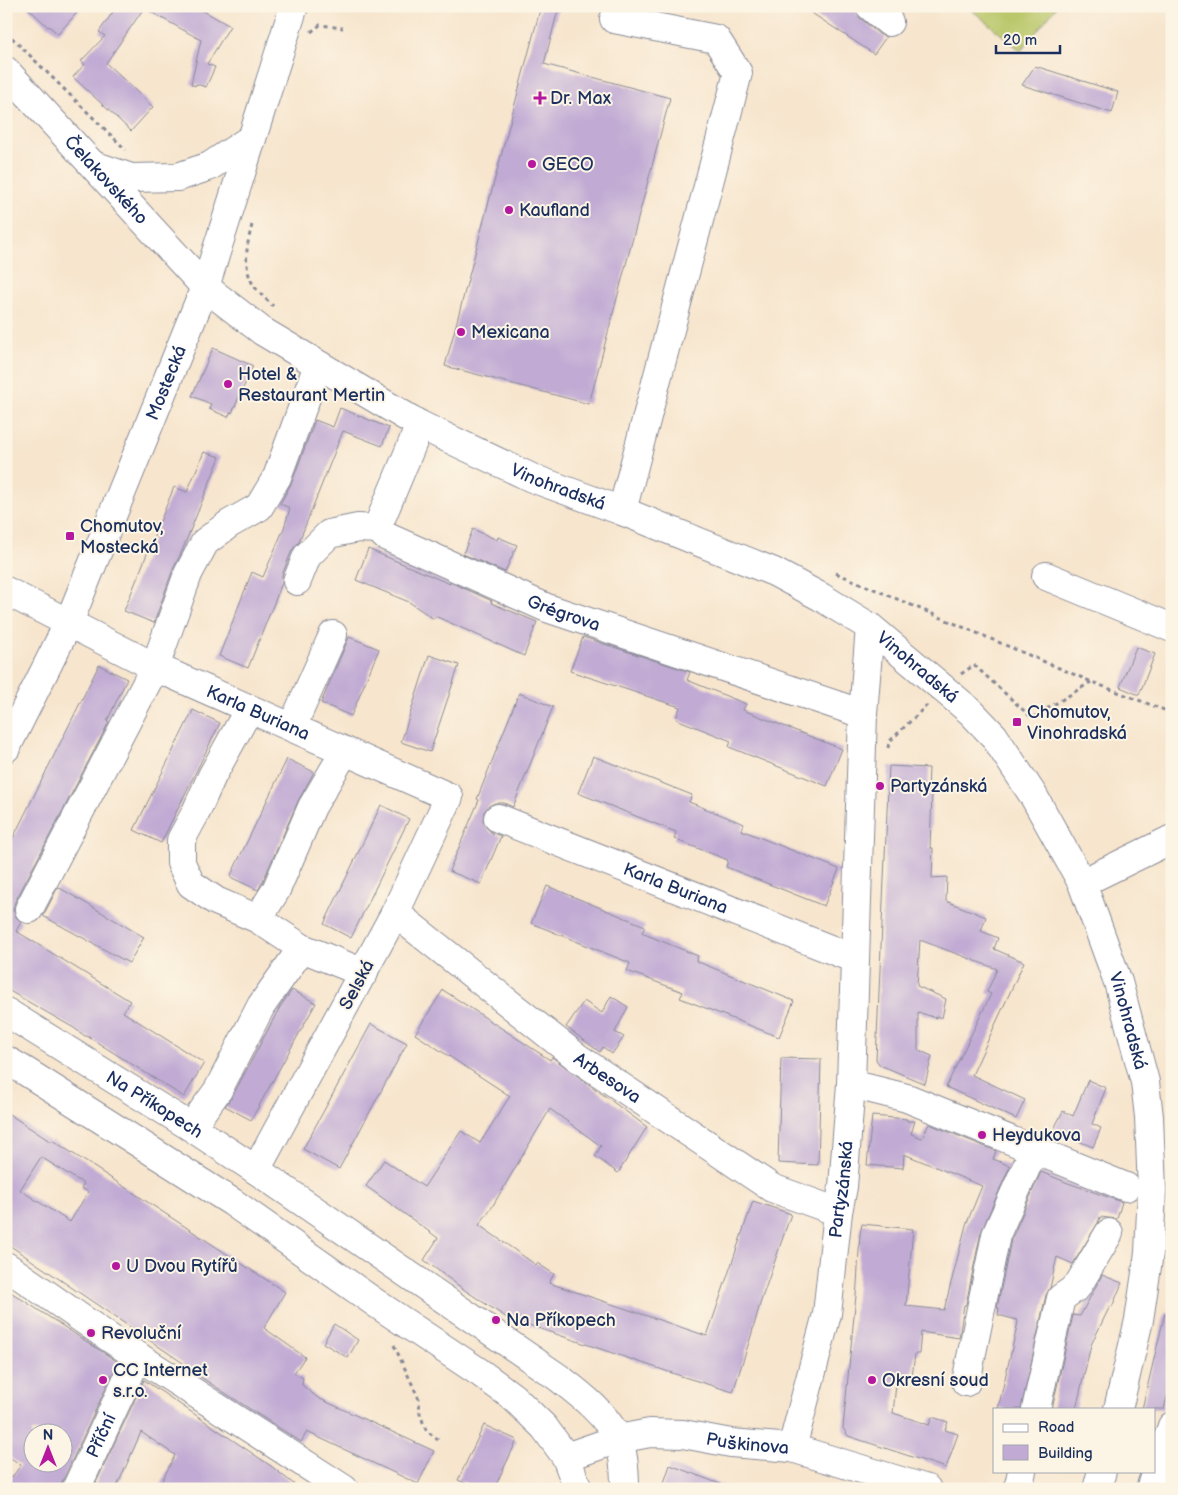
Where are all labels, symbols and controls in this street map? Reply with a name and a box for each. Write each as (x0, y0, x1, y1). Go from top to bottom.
scale bar (996, 22, 1059, 54)
text: 20 m (1003, 31, 1037, 50)
place label: Dr. Max (550, 88, 612, 109)
marker: Dr. Max (534, 92, 546, 104)
street label: Čelakovského (60, 130, 152, 229)
place label: GECO (542, 154, 594, 175)
marker: GECO (526, 158, 538, 170)
place label: Kaufland (519, 200, 590, 221)
marker: Kaufland (503, 204, 515, 216)
place label: Mexicana (471, 322, 550, 343)
marker: Mexicana (455, 326, 467, 338)
street label: Mostecká (142, 342, 191, 423)
place label: Hotel & Restaurant Mertin (238, 364, 385, 406)
marker: Hotel & Restaurant Mertin (222, 378, 234, 390)
street label: Vinohradská (507, 459, 608, 515)
place label: Chomutov, Mostecká (80, 516, 164, 558)
marker: Chomutov, Mostecká (64, 530, 76, 542)
street label: Grégrova (524, 590, 603, 636)
street label: Vinohradská (873, 627, 963, 707)
street label: Karla Buriana (203, 681, 313, 745)
place label: Chomutov, Vinohradská (1027, 702, 1127, 744)
marker: Chomutov, Vinohradská (1011, 716, 1023, 728)
place label: Partyzánská (890, 776, 988, 797)
marker: Partyzánská (874, 780, 886, 792)
street label: Karla Buriana (620, 858, 731, 918)
street label: Selská (335, 957, 379, 1013)
street label: Vinohradská (1105, 969, 1152, 1072)
street label: Arbesova (570, 1048, 645, 1108)
street label: Na Příkopech (102, 1066, 207, 1142)
place label: Heydukova (992, 1125, 1081, 1146)
marker: Heydukova (976, 1129, 988, 1141)
street label: Partyzánská (825, 1140, 857, 1239)
place label: U Dvou Rytířů (126, 1256, 238, 1277)
marker: U Dvou Rytířů (110, 1260, 122, 1272)
place label: Na Příkopech (506, 1310, 616, 1331)
marker: Na Příkopech (490, 1314, 502, 1326)
place label: Revoluční (101, 1323, 182, 1344)
marker: Revoluční (85, 1327, 97, 1339)
place label: CC Internet s.r.o. (113, 1360, 208, 1402)
place label: Okresní soud (882, 1370, 989, 1391)
marker: CC Internet s.r.o. (97, 1374, 109, 1386)
marker: Okresní soud (866, 1374, 878, 1386)
legend (993, 1408, 1156, 1472)
street label: Příční (82, 1410, 120, 1461)
text: Road (1038, 1418, 1074, 1437)
north arrow (22, 1422, 72, 1472)
text: N (43, 1427, 53, 1444)
street label: Puškinova (704, 1428, 790, 1458)
text: Building (1038, 1444, 1093, 1463)

